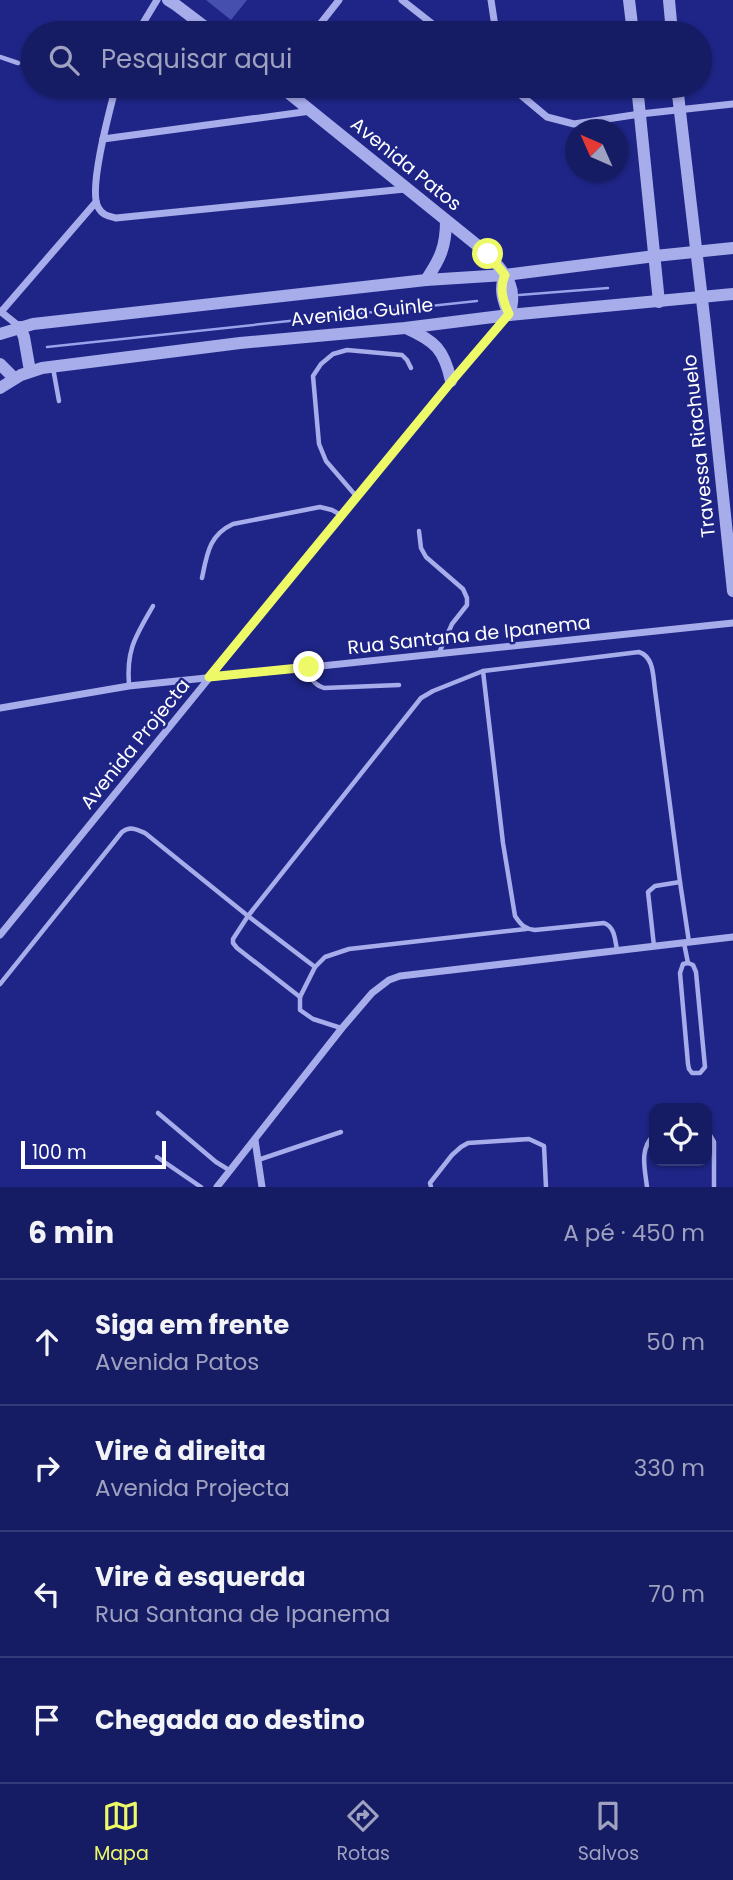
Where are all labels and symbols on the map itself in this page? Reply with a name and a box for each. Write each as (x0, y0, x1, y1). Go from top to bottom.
street label: Avenida Patos (345, 111, 467, 217)
north arrow (565, 119, 628, 182)
route start (472, 238, 503, 269)
street label: Avenida Guinle (289, 291, 435, 333)
street label: Travessa Riachuelo (676, 353, 722, 539)
street label: Rua Santana de Ipanema (346, 609, 592, 661)
route end (293, 651, 324, 682)
street label: Avenida Projecta (74, 673, 196, 815)
scale bar (21, 1138, 166, 1170)

